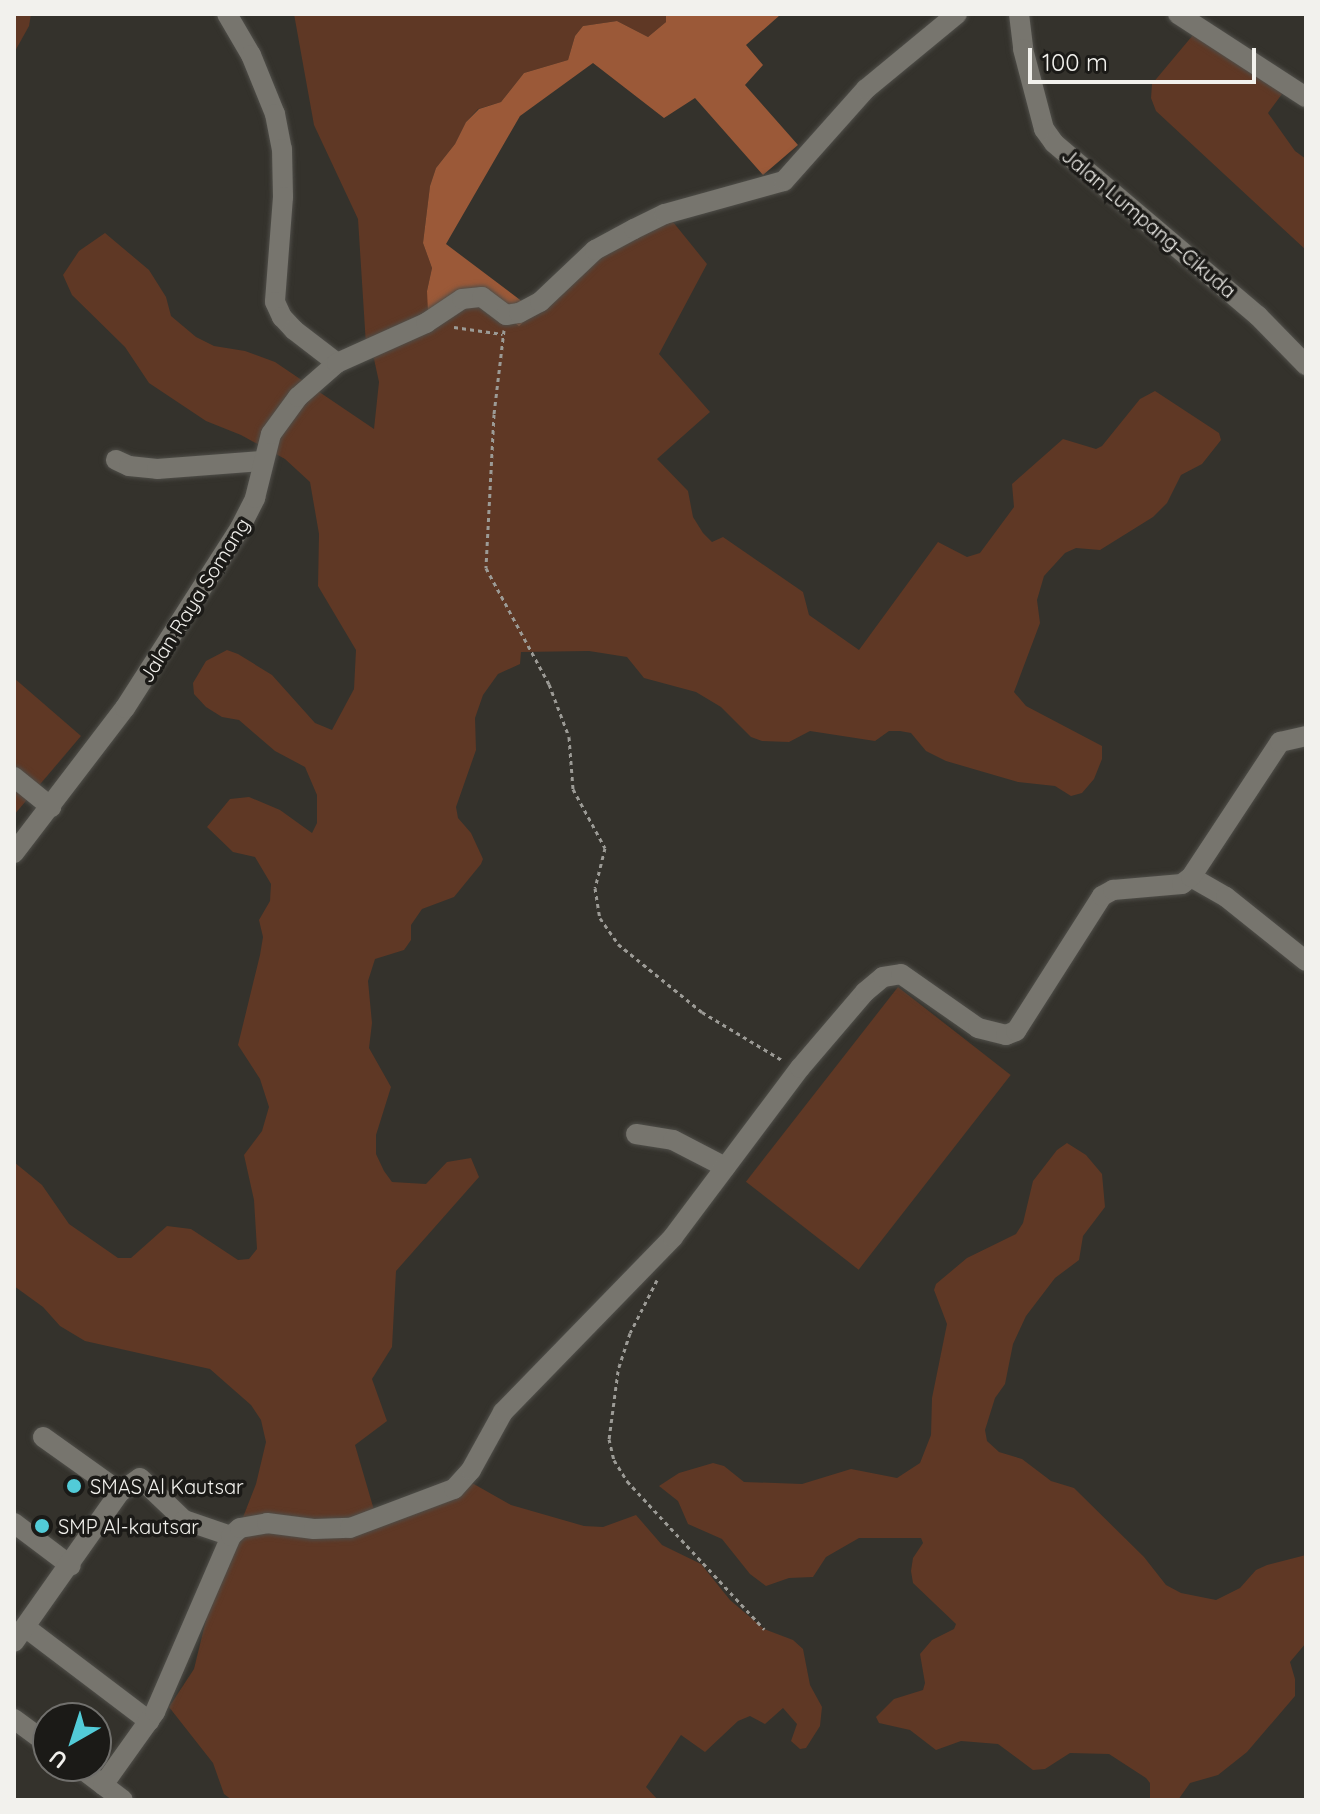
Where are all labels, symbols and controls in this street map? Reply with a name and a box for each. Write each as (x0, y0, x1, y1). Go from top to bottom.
scale bar (1032, 32, 1260, 82)
text: 100 m (1042, 47, 1108, 77)
street label: Jalan Lumpang–Cikuda (1057, 143, 1241, 303)
street label: Jalan Raya Somang (134, 513, 254, 687)
place label: SMAS Al Kautsar (90, 1474, 244, 1498)
marker: SMAS Al Kautsar (65, 1477, 83, 1495)
place label: SMP Al-kautsar (58, 1514, 199, 1538)
marker: SMP Al-kautsar (33, 1517, 51, 1535)
north arrow (32, 1702, 112, 1782)
text: U (43, 1743, 73, 1775)

